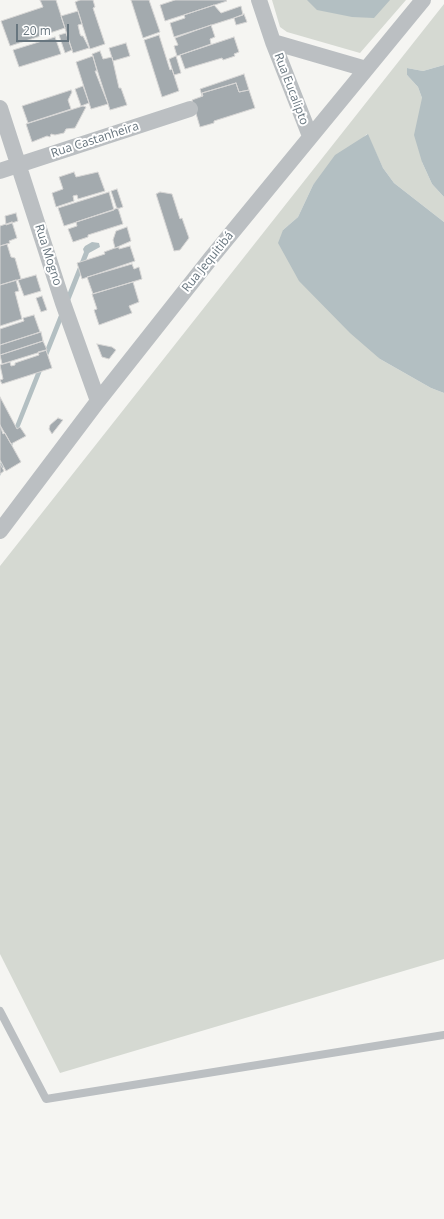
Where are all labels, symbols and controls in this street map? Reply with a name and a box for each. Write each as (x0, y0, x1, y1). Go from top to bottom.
scale bar (18, 16, 71, 42)
text: 20 m (23, 22, 51, 39)
street label: Rua Eucalipto (271, 51, 311, 127)
street label: Rua Castanheira (49, 119, 141, 161)
street label: Rua Mogno (31, 223, 65, 287)
street label: Rua Jequitibá (179, 229, 237, 295)

